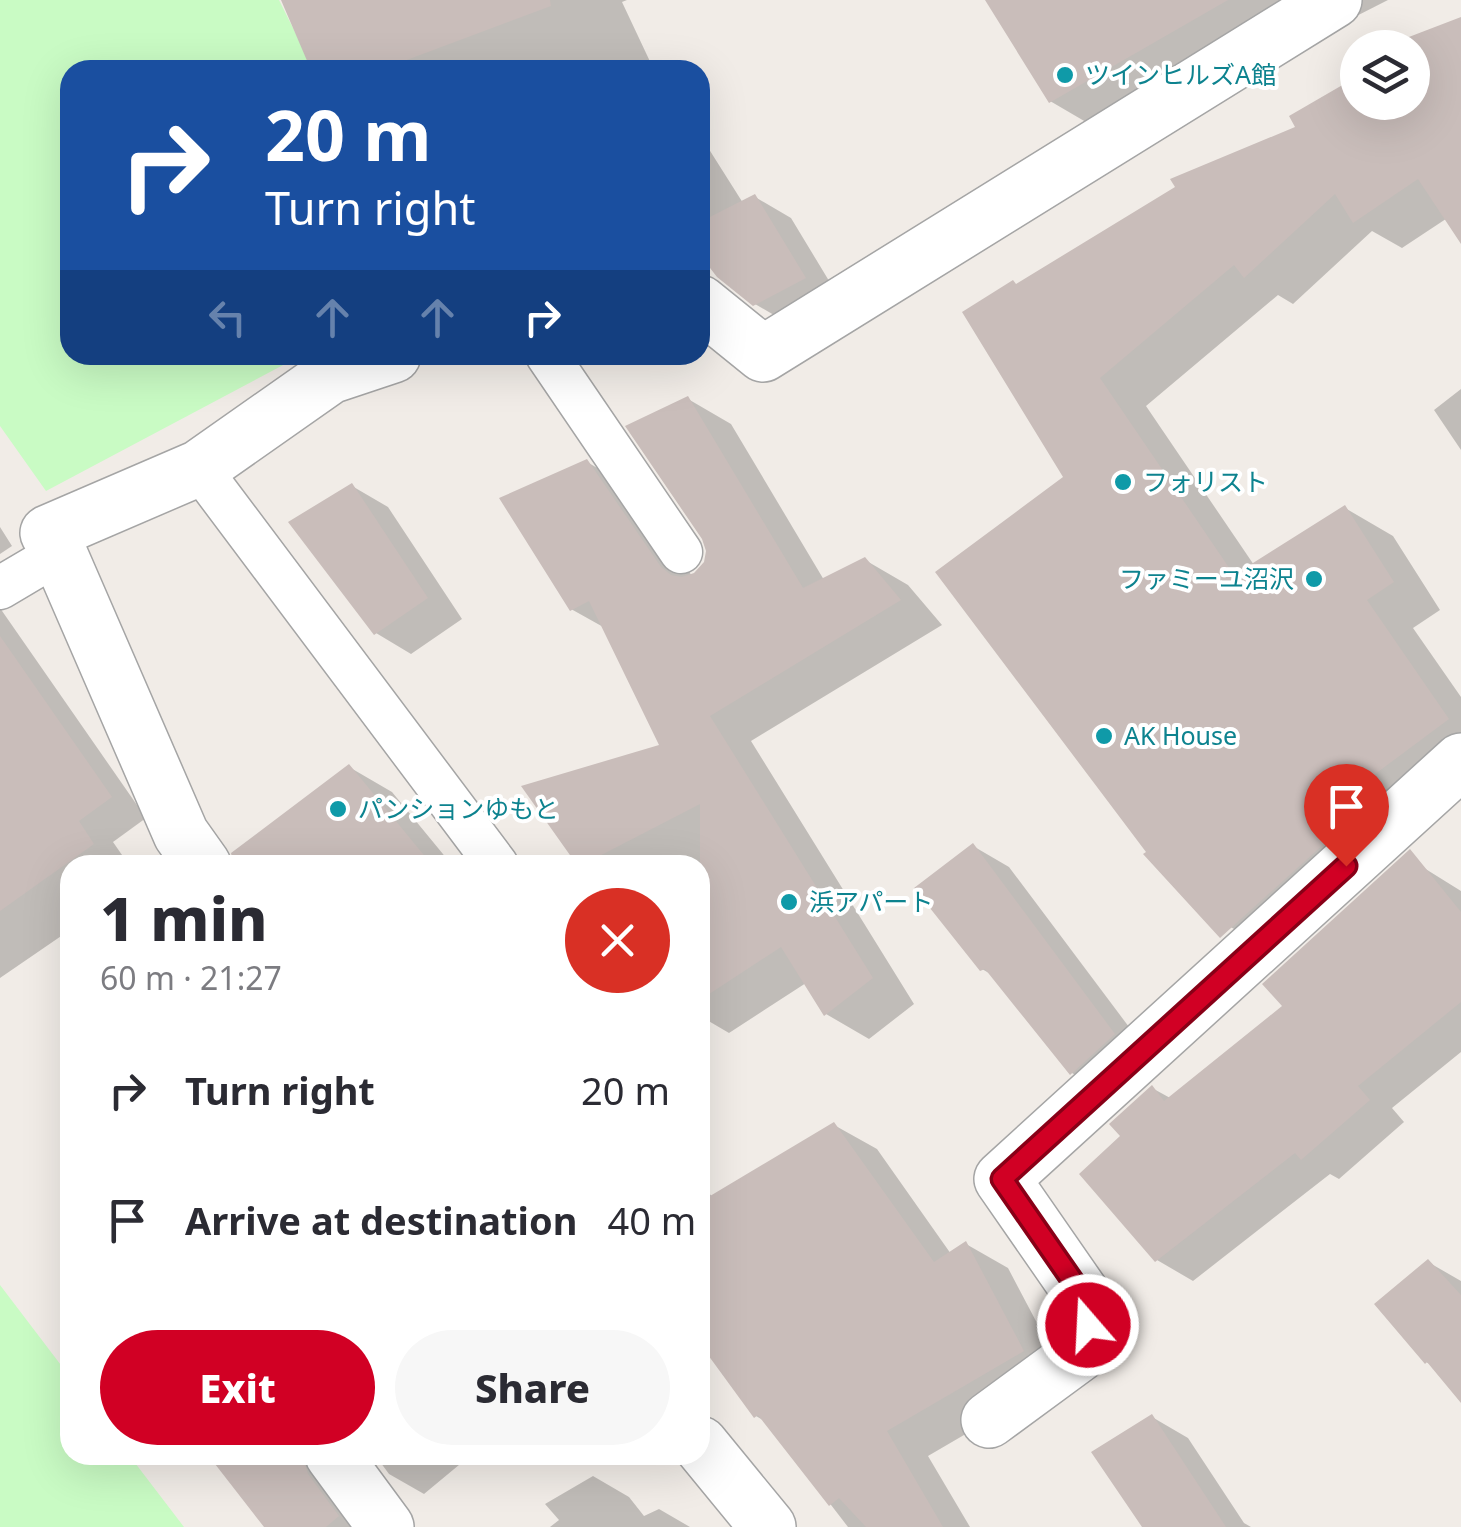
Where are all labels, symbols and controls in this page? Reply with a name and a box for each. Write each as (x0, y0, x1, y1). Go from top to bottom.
map controls (1340, 30, 1430, 120)
button: layers (1340, 30, 1430, 120)
place label: ツインヒルズA館 (1085, 57, 1276, 91)
marker: ツインヒルズA館 (1054, 64, 1076, 86)
text: 20 m (265, 86, 432, 182)
icon: right (100, 100, 230, 230)
text: Turn right (265, 177, 476, 238)
icon: left (200, 290, 255, 345)
icon: ahead (305, 290, 360, 345)
icon: ahead (410, 290, 465, 345)
icon: right (515, 290, 570, 345)
place label: フォリスト (1143, 464, 1268, 498)
marker: フォリスト (1112, 471, 1134, 493)
place label: ファミーユ沼沢 (1119, 561, 1294, 595)
marker: ファミーユ沼沢 (1303, 568, 1325, 590)
place label: AK House (1124, 718, 1237, 752)
marker: AK House (1093, 725, 1115, 747)
pin (1304, 764, 1389, 867)
icon: arrive (1319, 779, 1374, 834)
place label: パンションゆもと (358, 791, 559, 825)
marker: パンションゆもと (327, 798, 349, 820)
text: 1 min (100, 877, 268, 959)
place label: 浜アパート (809, 884, 934, 918)
button: close (565, 888, 670, 993)
marker: 浜アパート (778, 891, 800, 913)
text: 60 m · 21:27 (100, 956, 282, 999)
icon: right (100, 1063, 155, 1118)
text: Turn right (185, 1064, 375, 1116)
text: 20 m (581, 1064, 670, 1116)
icon: arrive (100, 1193, 155, 1248)
text: Arrive at destination (185, 1194, 577, 1246)
text: 40 m (607, 1194, 696, 1246)
position arrow (1036, 1273, 1140, 1377)
button: Exit (100, 1330, 375, 1445)
button: Share (395, 1330, 670, 1445)

